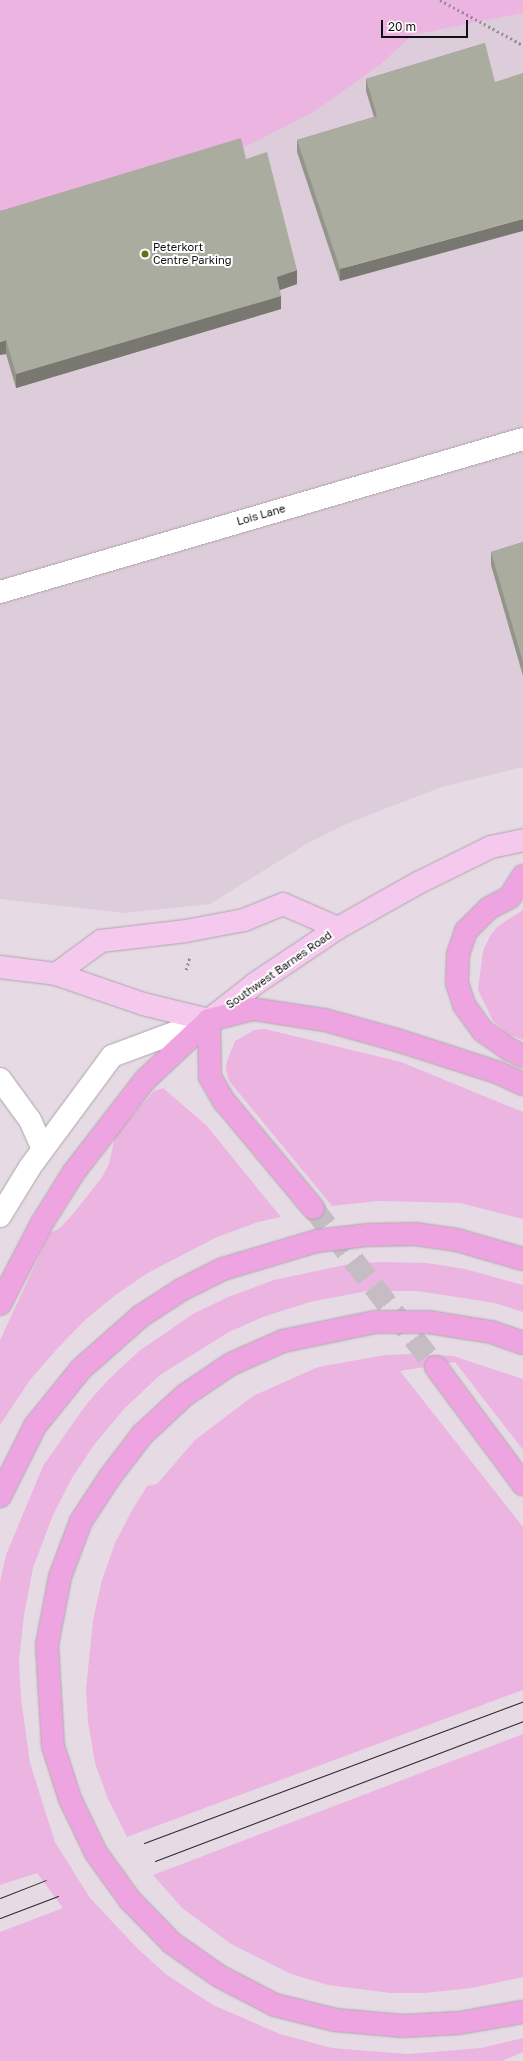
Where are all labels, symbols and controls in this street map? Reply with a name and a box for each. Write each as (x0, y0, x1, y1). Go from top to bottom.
scale bar (383, 12, 470, 38)
text: 20 m (388, 19, 416, 34)
place label: Peterkort Centre Parking (153, 241, 232, 267)
marker: Peterkort Centre Parking (140, 249, 150, 259)
street label: Lois Lane (235, 502, 287, 528)
street label: Southwest Barnes Road (224, 928, 334, 1012)

